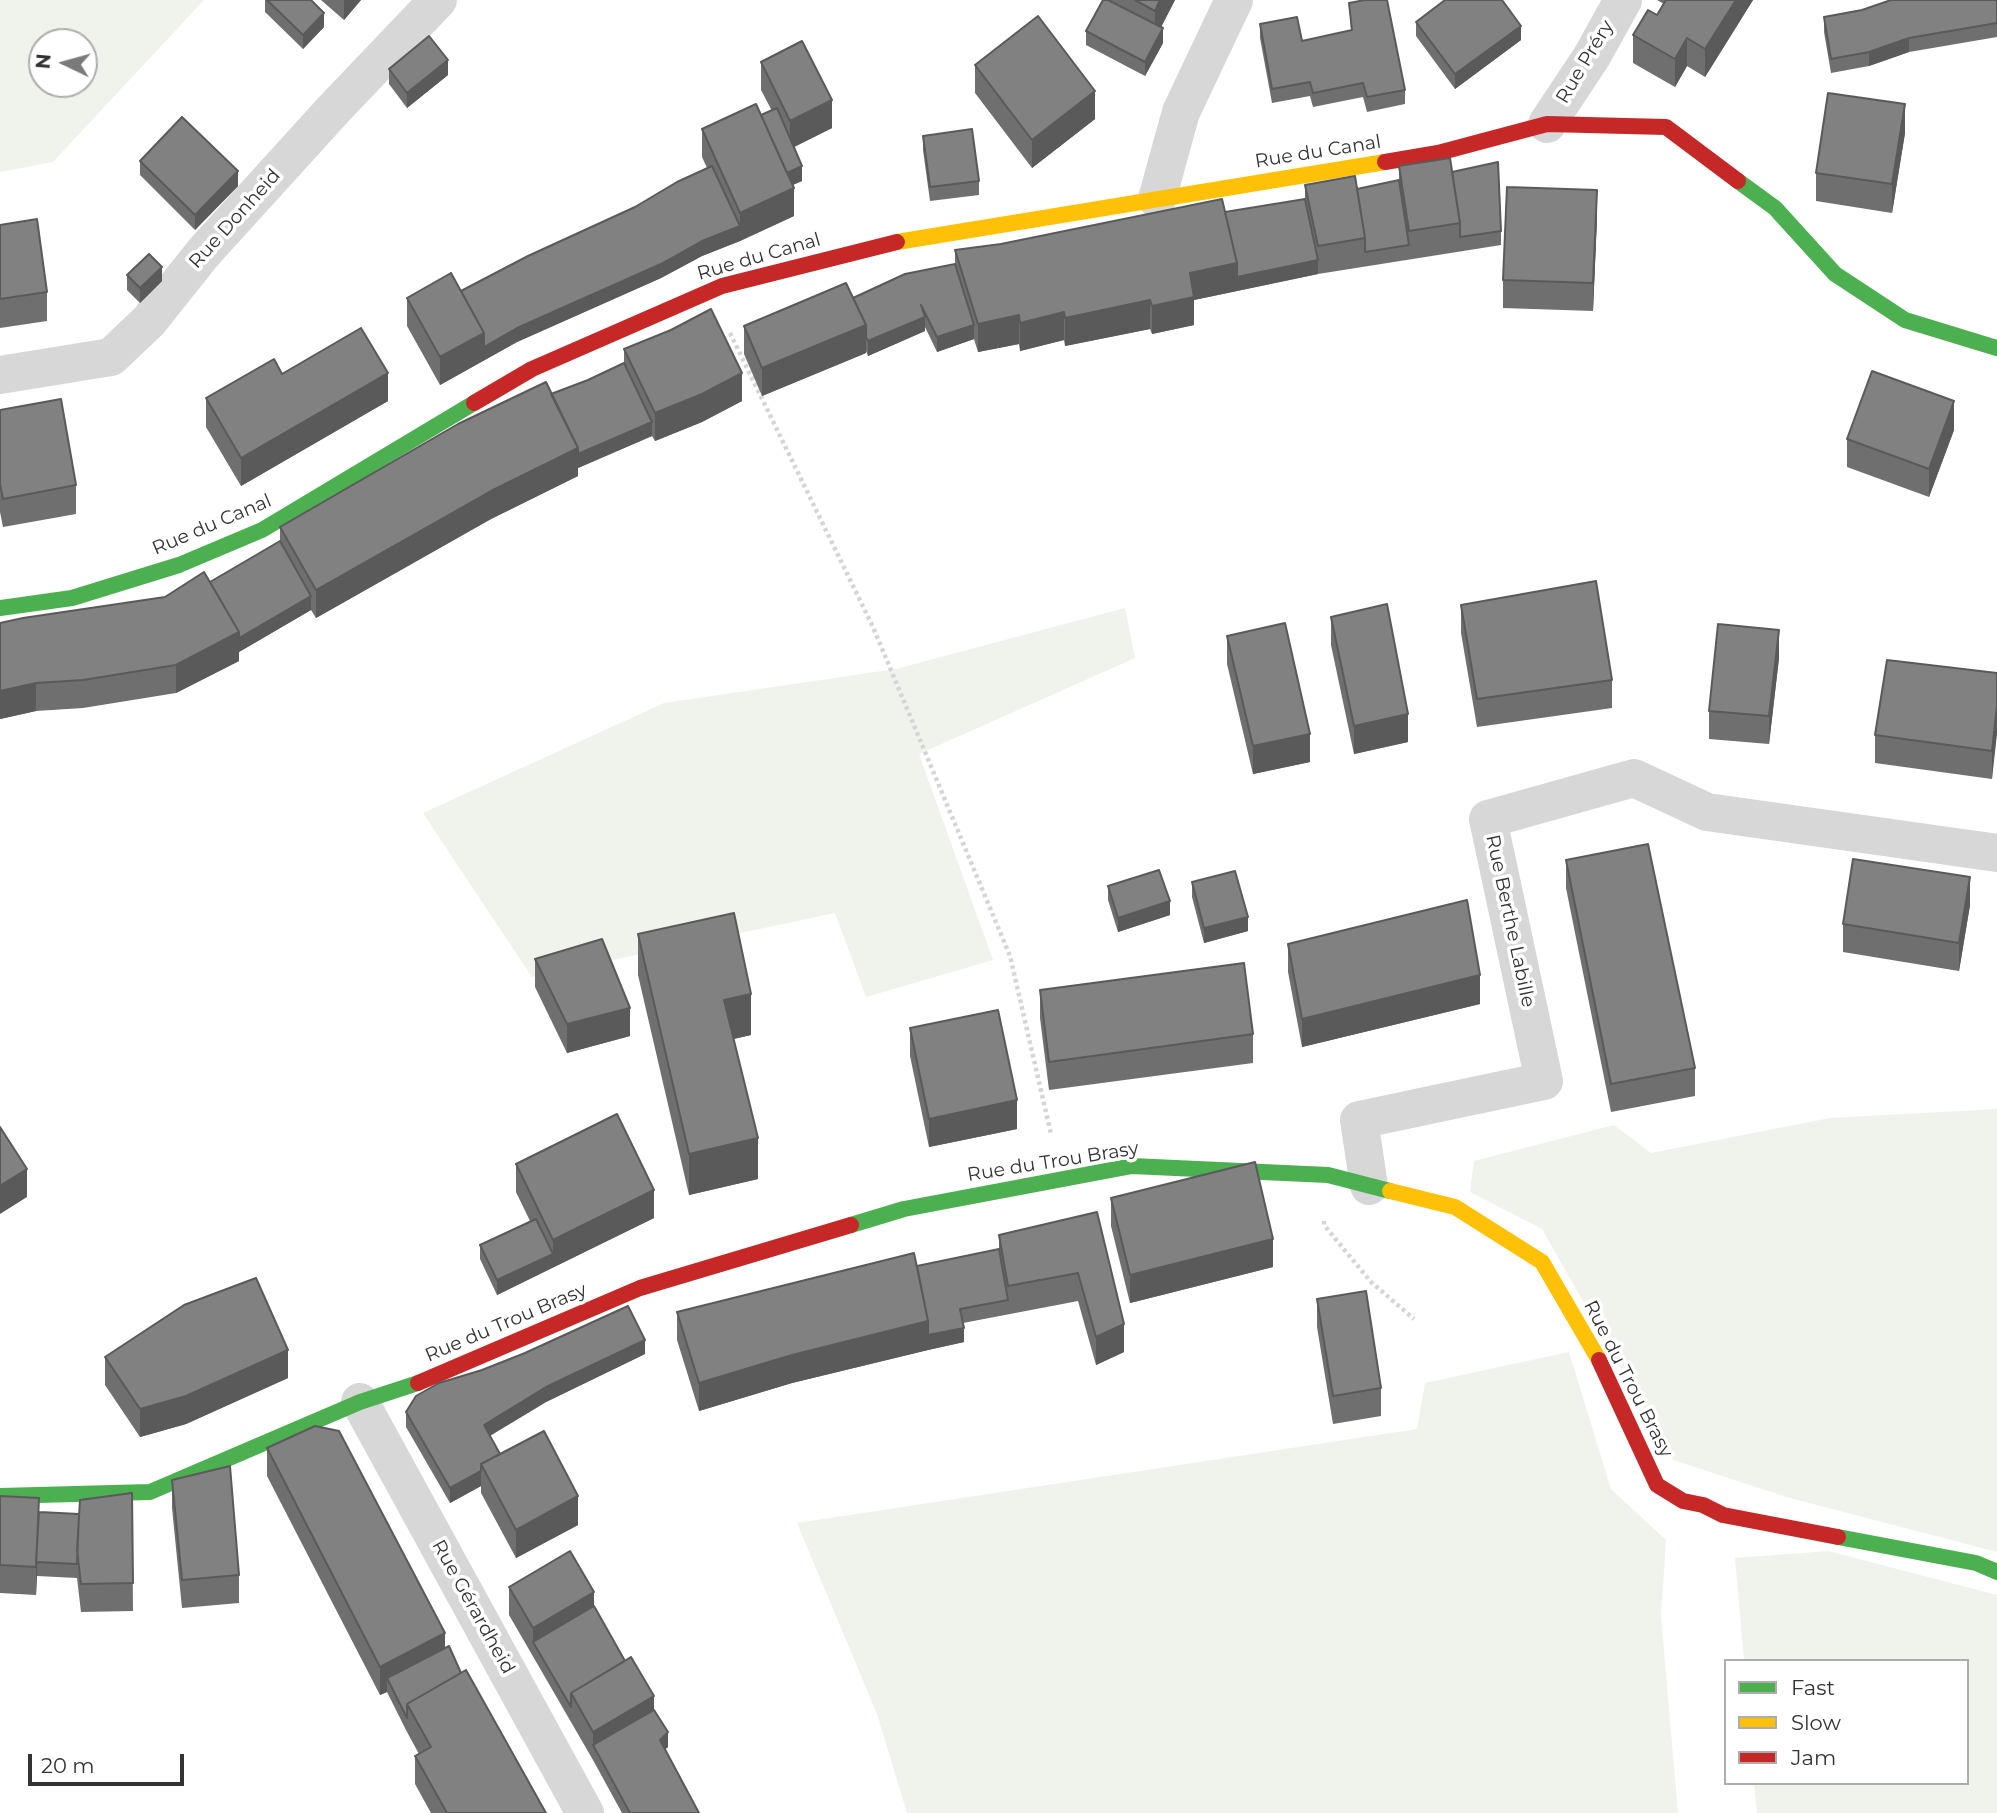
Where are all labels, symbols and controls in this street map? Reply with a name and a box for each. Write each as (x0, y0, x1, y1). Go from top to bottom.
street label: Rue Préry (1551, 16, 1619, 108)
north arrow (28, 28, 98, 98)
text: N (31, 53, 56, 70)
street label: Rue du Canal (1253, 131, 1383, 173)
street label: Rue Donheid (184, 165, 286, 273)
street label: Rue du Canal (695, 228, 823, 286)
street label: Rue du Canal (149, 490, 275, 560)
street label: Rue Berthe Labille (1481, 833, 1539, 1009)
street label: Rue du Trou Brasy (966, 1137, 1140, 1187)
street label: Rue du Trou Brasy (422, 1279, 590, 1367)
street label: Rue du Trou Brasy (1579, 1297, 1677, 1461)
street label: Rue Gérardheid (427, 1536, 519, 1678)
legend (1724, 1659, 1969, 1785)
text: Fast (1791, 1675, 1835, 1700)
text: Slow (1791, 1710, 1841, 1735)
scale bar (32, 1740, 187, 1784)
text: Jam (1791, 1745, 1836, 1770)
text: 20 m (41, 1753, 95, 1778)

